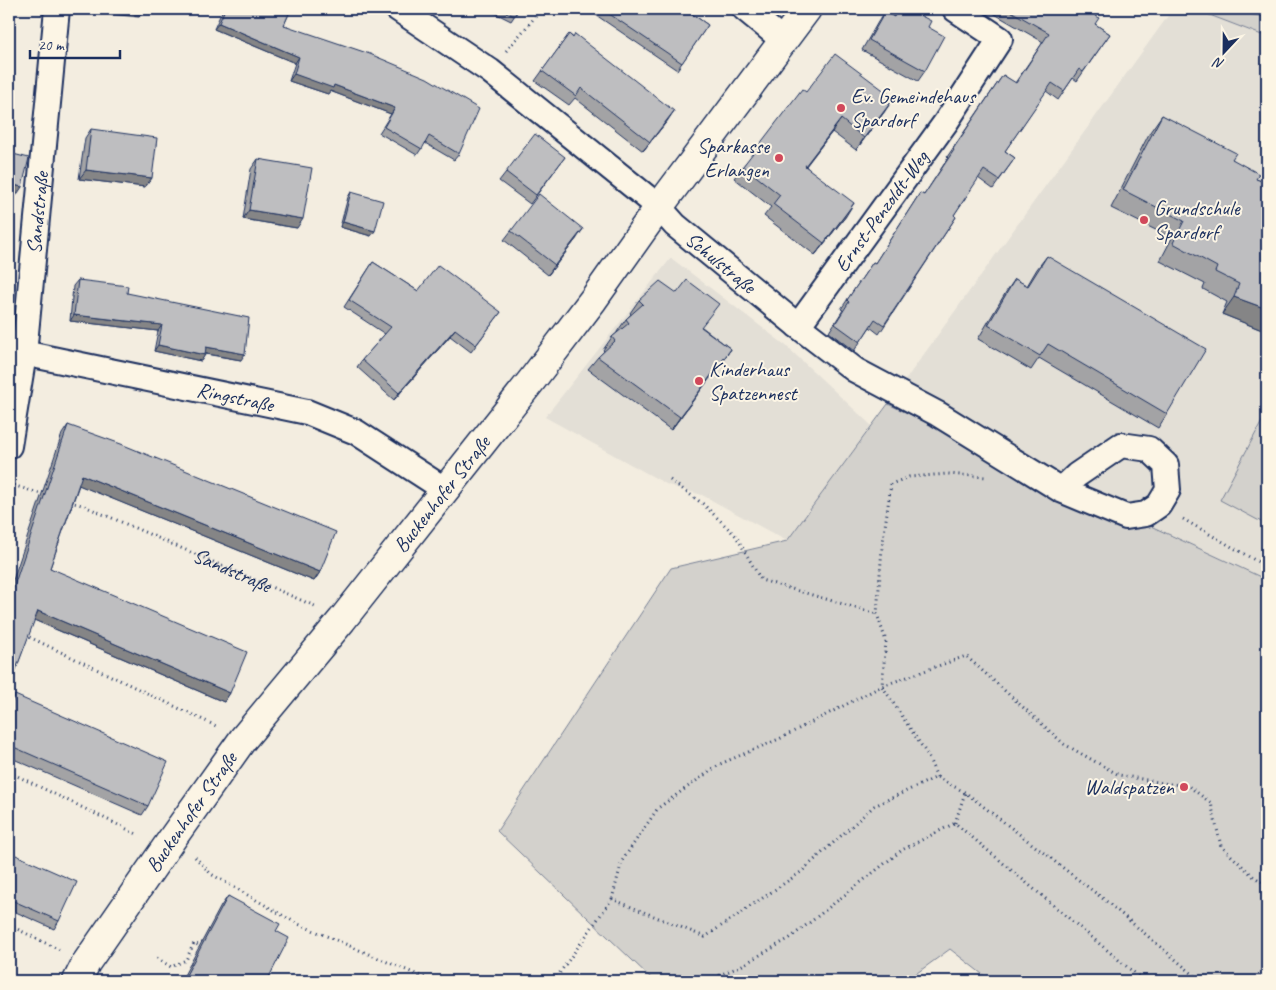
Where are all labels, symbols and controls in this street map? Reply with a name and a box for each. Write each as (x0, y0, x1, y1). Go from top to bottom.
scale bar (30, 28, 120, 60)
north arrow (1198, 28, 1248, 78)
text: 20 m (38, 36, 65, 55)
text: N (1210, 53, 1227, 73)
place label: Ev. Gemeindehaus Spardorf (851, 83, 977, 133)
marker: Ev. Gemeindehaus Spardorf (835, 102, 847, 114)
place label: Sparkasse Erlangen (697, 133, 770, 183)
street label: Ernst-Penzoldt-Weg (829, 144, 935, 277)
marker: Sparkasse Erlangen (773, 152, 785, 164)
street label: Sandstraße (21, 169, 55, 255)
place label: Grundschule Spardorf (1154, 195, 1241, 245)
marker: Grundschule Spardorf (1138, 214, 1150, 226)
street label: Schulstraße (680, 226, 763, 300)
place label: Kinderhaus Spatzennest (709, 356, 799, 406)
marker: Kinderhaus Spatzennest (693, 375, 705, 387)
street label: Ringstraße (195, 376, 278, 418)
street label: Buckenhofer Straße (387, 429, 497, 558)
street label: Sandstraße (189, 542, 277, 599)
street label: Buckenhofer Straße (140, 745, 244, 877)
place label: Waldspatzen (1085, 774, 1175, 800)
marker: Waldspatzen (1178, 781, 1190, 793)

